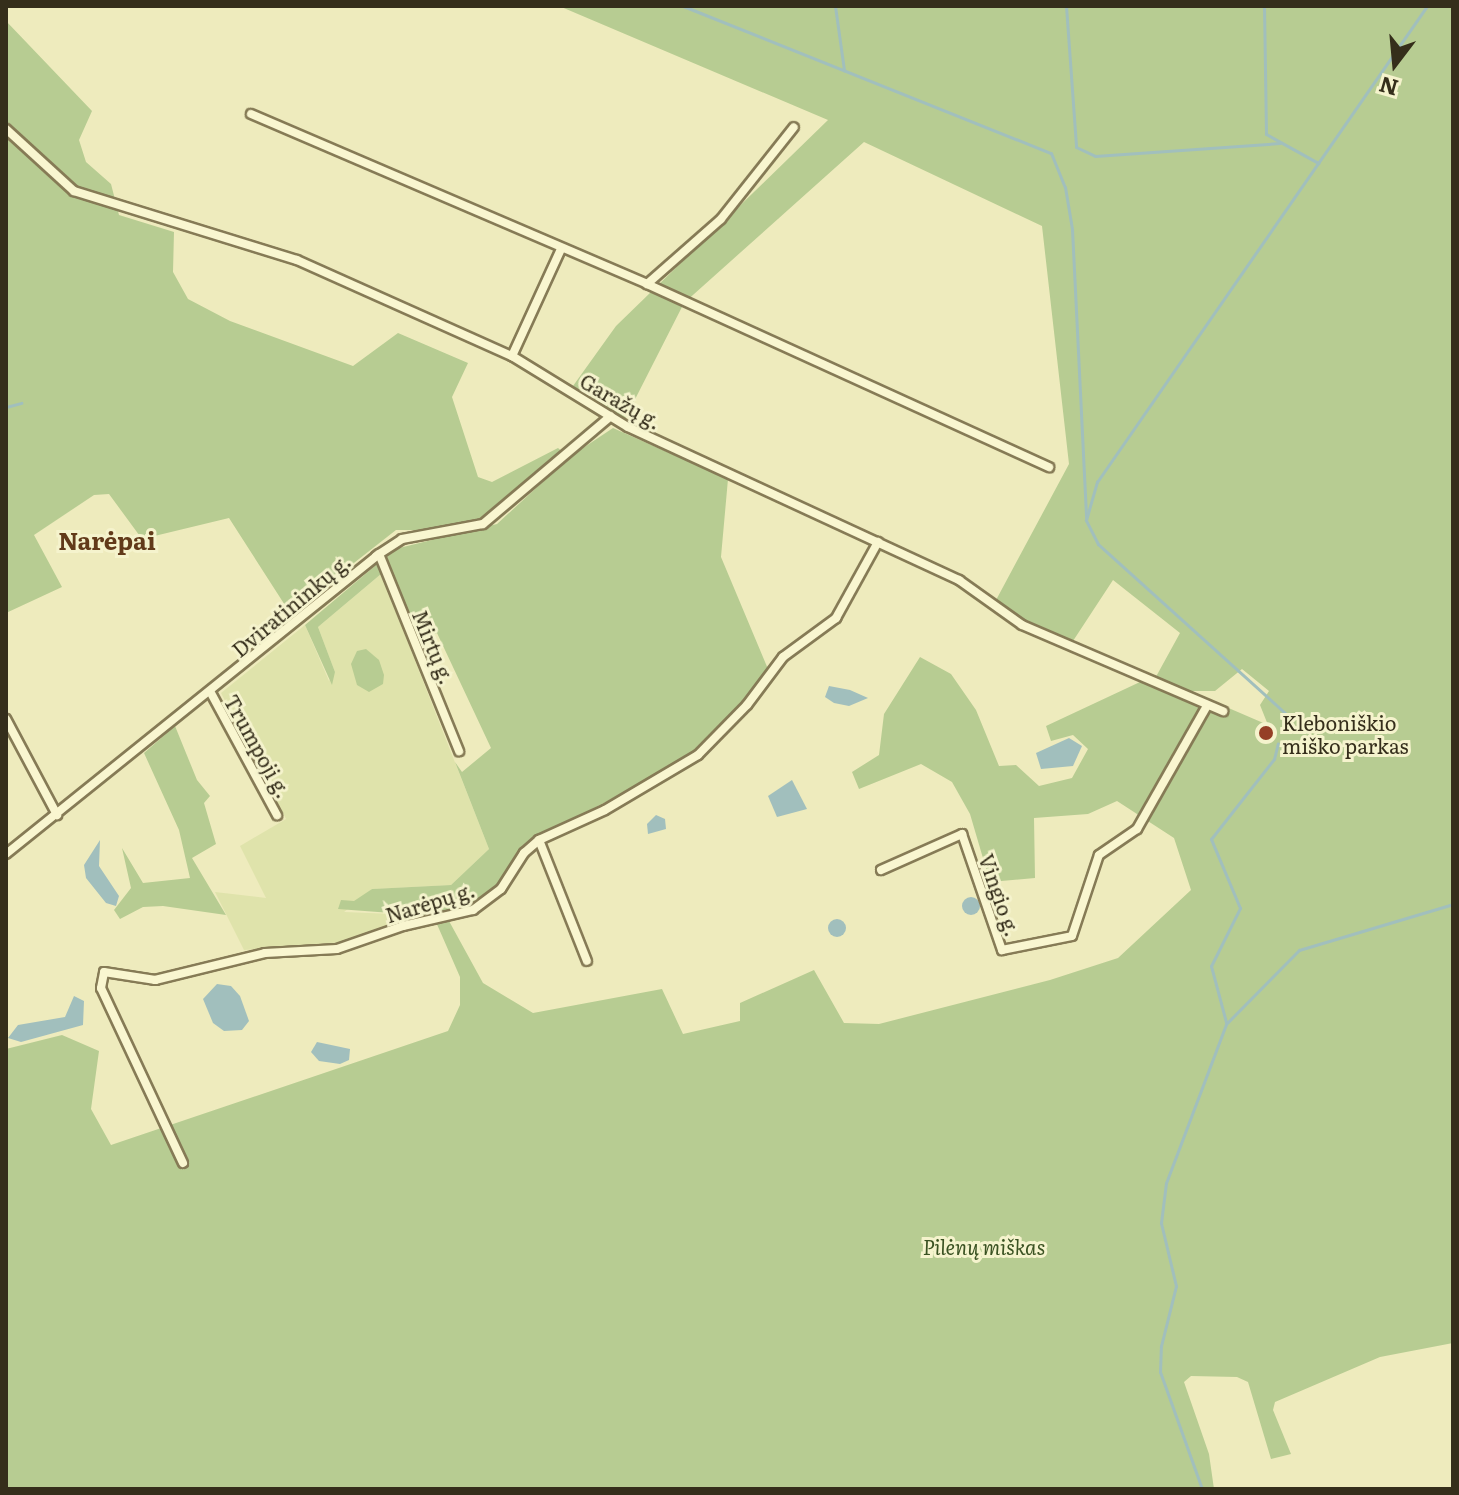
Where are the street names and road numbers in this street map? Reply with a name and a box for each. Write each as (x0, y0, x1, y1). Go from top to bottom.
street label: Garažų g. (576, 368, 666, 434)
street label: Dviratininkų g. (227, 548, 355, 662)
street label: Mirtų g. (408, 606, 460, 688)
street label: Trumpoji g. (220, 690, 296, 802)
street label: Vingio g. (975, 851, 1025, 939)
street label: Narėpų g. (382, 877, 478, 927)

